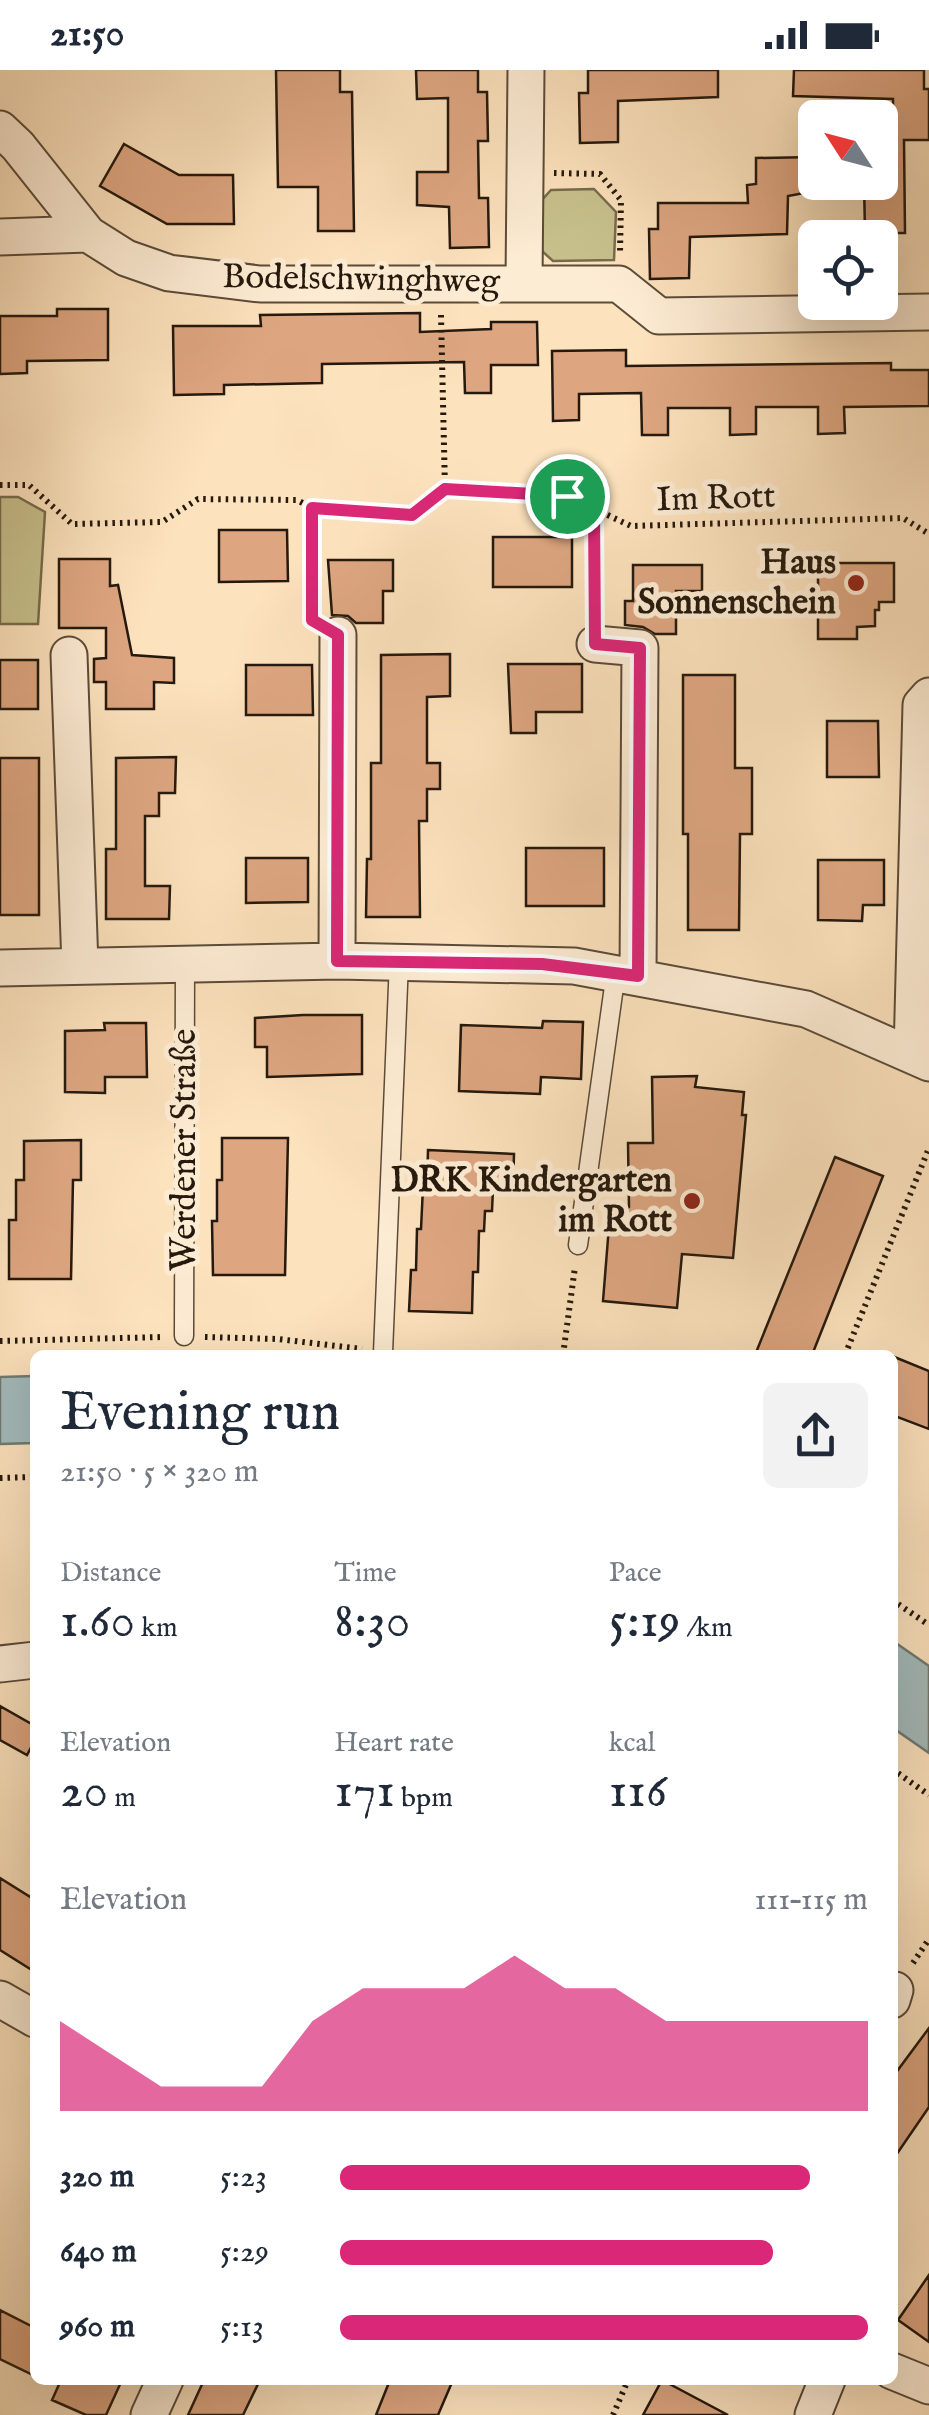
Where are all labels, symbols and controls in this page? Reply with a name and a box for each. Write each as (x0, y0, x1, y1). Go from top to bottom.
text: 21:50 (50, 11, 124, 59)
north arrow (798, 100, 898, 200)
map controls (798, 100, 898, 320)
button: locate (798, 220, 898, 320)
street label: Bodelschwinghweg (222, 255, 501, 305)
pin (525, 454, 610, 539)
icon: arrive (540, 469, 595, 524)
street label: Im Rott (656, 474, 776, 524)
place label: Haus Sonnenschein (637, 541, 836, 626)
marker: Haus Sonnenschein (845, 572, 867, 594)
street label: Werdener Straße (163, 1029, 208, 1271)
place label: DRK Kindergarten im Rott (390, 1159, 672, 1244)
marker: DRK Kindergarten im Rott (681, 1190, 703, 1212)
text: Evening run (60, 1379, 340, 1449)
button: share (763, 1383, 868, 1488)
text: 21:50 · 5 × 320 m (60, 1452, 259, 1493)
text: Distance (60, 1556, 161, 1591)
text: Time (334, 1556, 397, 1591)
text: Pace (609, 1556, 662, 1591)
text: 1.60 (60, 1591, 135, 1654)
text: 8:30 (334, 1591, 410, 1654)
text: 5:19 (609, 1591, 680, 1654)
text: km (135, 1611, 178, 1646)
text: /km (680, 1611, 733, 1646)
text: Elevation (60, 1726, 171, 1761)
text: Heart rate (334, 1726, 454, 1761)
text: kcal (609, 1726, 655, 1761)
text: 20 (60, 1761, 108, 1824)
text: 171 (334, 1761, 395, 1824)
text: 116 (609, 1761, 667, 1824)
text: m (108, 1781, 136, 1816)
text: bpm (395, 1781, 453, 1816)
text: Elevation (60, 1880, 187, 1921)
text: 111–115 m (754, 1880, 868, 1921)
text: 320 m (60, 2157, 134, 2198)
text: 5:23 (220, 2157, 267, 2198)
text: 640 m (60, 2232, 137, 2273)
text: 5:29 (220, 2232, 269, 2273)
text: 960 m (60, 2307, 135, 2348)
text: 5:13 (220, 2307, 264, 2348)

